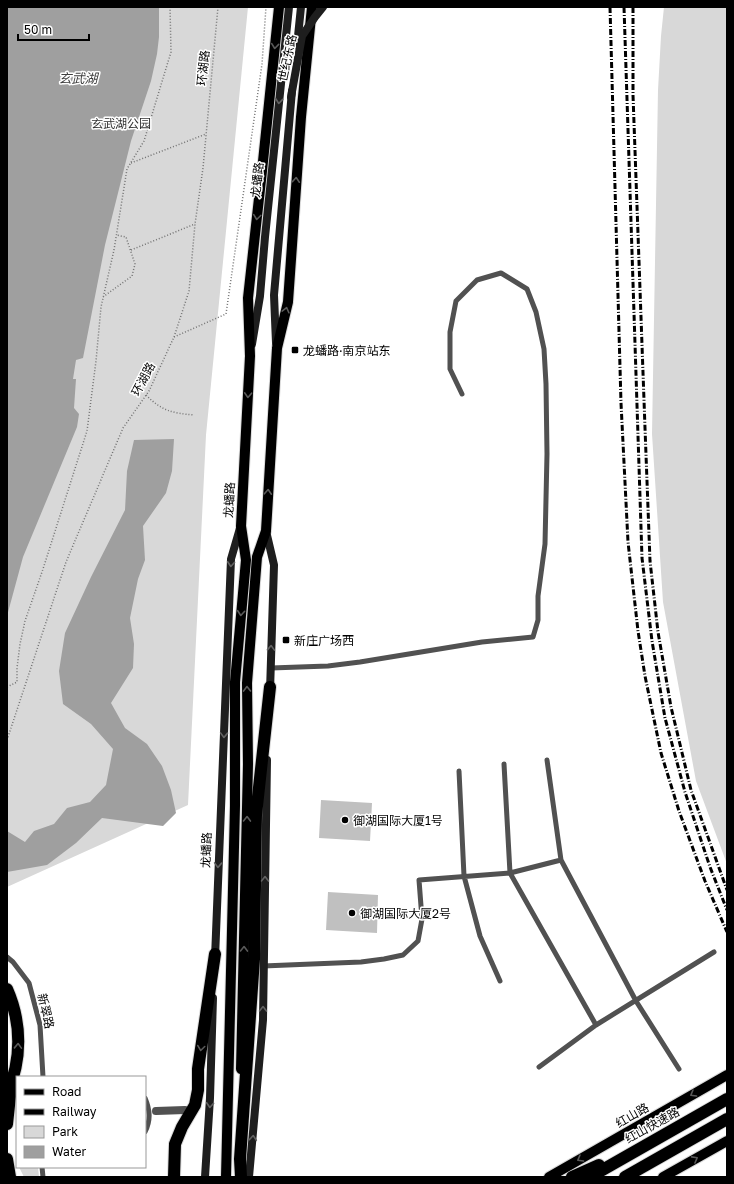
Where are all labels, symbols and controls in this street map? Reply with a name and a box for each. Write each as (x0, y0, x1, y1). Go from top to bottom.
scale bar (18, 16, 89, 42)
text: 50 m (24, 22, 52, 37)
street label: 世纪东路 (275, 33, 299, 83)
one-way arrow (270, 43, 279, 49)
street label: 环湖路 (194, 49, 212, 87)
water label: 玄武湖 (58, 70, 99, 86)
one-way arrow (275, 98, 284, 104)
park label: 玄武湖公园 (91, 116, 151, 131)
street label: 龙蟠路 (248, 161, 266, 199)
one-way arrow (292, 177, 301, 183)
one-way arrow (253, 214, 262, 220)
one-way arrow (281, 307, 290, 314)
place label: 龙蟠路·南京站东 (303, 343, 391, 358)
marker: 龙蟠路·南京站东 (290, 345, 300, 355)
street label: 环湖路 (128, 360, 158, 398)
one-way arrow (244, 392, 253, 398)
street label: 龙蟠路 (221, 482, 237, 518)
one-way arrow (264, 489, 272, 495)
one-way arrow (227, 560, 236, 567)
one-way arrow (237, 610, 246, 616)
place label: 新庄广场西 (294, 633, 354, 648)
marker: 新庄广场西 (281, 635, 291, 645)
one-way arrow (267, 645, 275, 651)
one-way arrow (243, 686, 251, 692)
one-way arrow (219, 732, 228, 738)
place label: 御湖国际大厦1号 (353, 813, 443, 828)
marker: 御湖国际大厦1号 (340, 815, 350, 825)
one-way arrow (243, 816, 251, 822)
street label: 龙蟠路 (198, 832, 214, 868)
one-way arrow (214, 862, 223, 868)
one-way arrow (260, 876, 269, 882)
place label: 御湖国际大厦2号 (360, 906, 451, 921)
marker: 御湖国际大厦2号 (347, 908, 357, 918)
one-way arrow (240, 946, 248, 952)
street label: 新翠路 (35, 992, 57, 1030)
one-way arrow (259, 1006, 267, 1012)
one-way arrow (14, 1043, 23, 1049)
one-way arrow (197, 1045, 206, 1051)
legend (16, 1076, 146, 1168)
text: Road (52, 1084, 81, 1099)
one-way arrow (690, 1090, 697, 1097)
street label: 红山路 (613, 1100, 651, 1130)
one-way arrow (205, 1102, 214, 1108)
text: Railway (52, 1104, 97, 1119)
street label: 红山快速路 (622, 1104, 682, 1146)
text: Park (52, 1124, 78, 1139)
one-way arrow (248, 1135, 257, 1141)
text: Water (52, 1144, 86, 1159)
one-way arrow (577, 1155, 584, 1162)
one-way arrow (691, 1157, 698, 1164)

